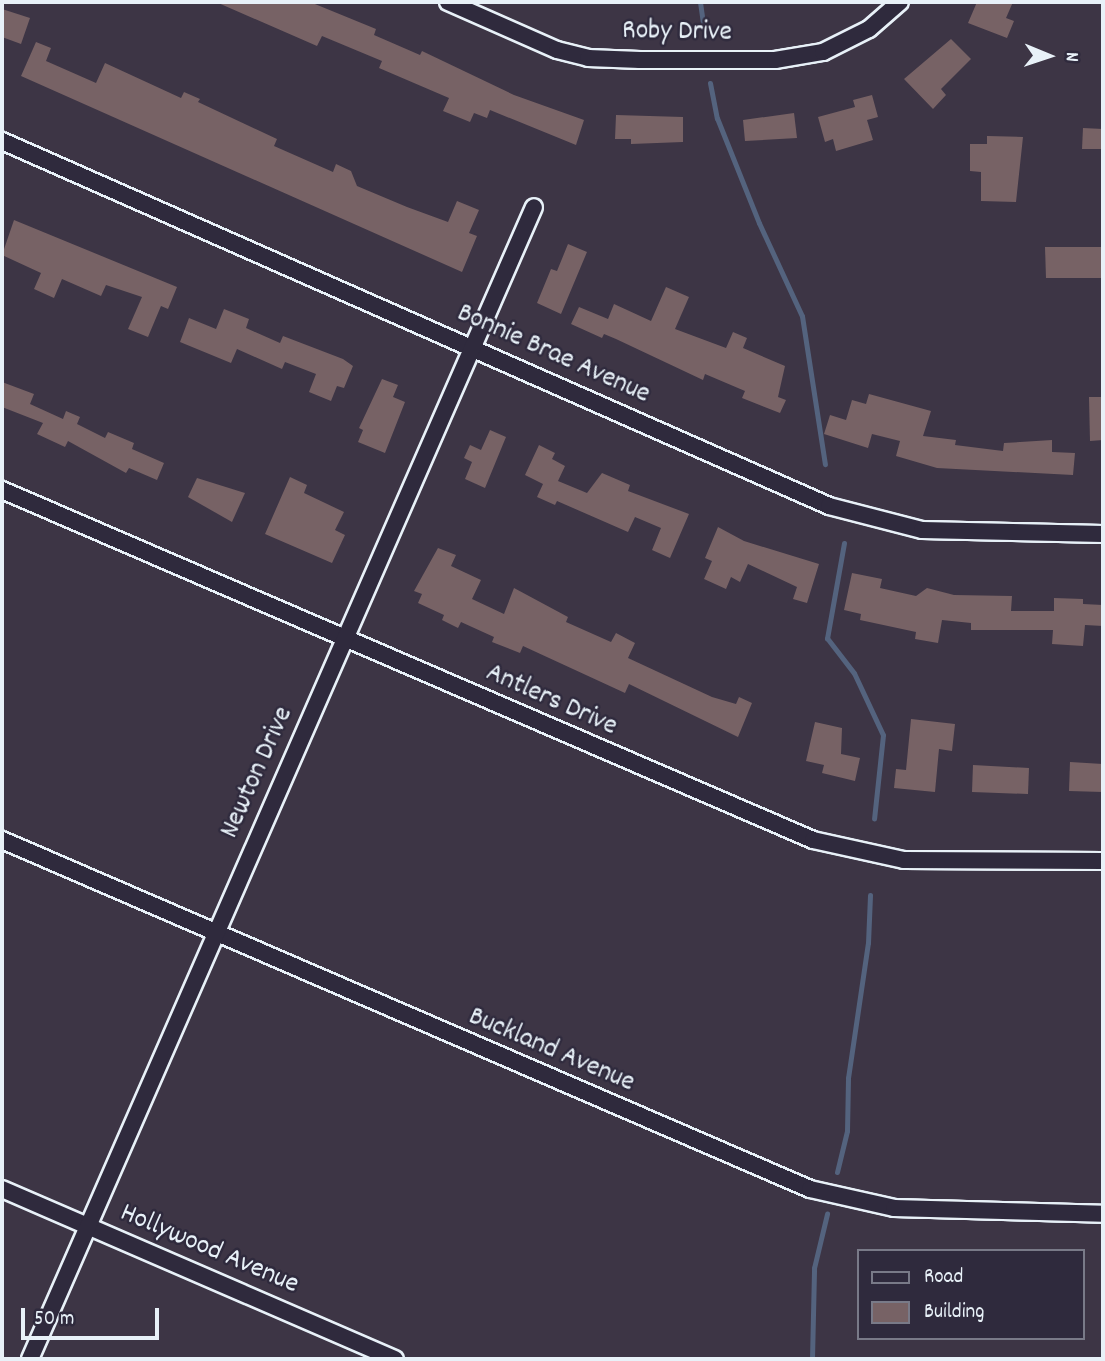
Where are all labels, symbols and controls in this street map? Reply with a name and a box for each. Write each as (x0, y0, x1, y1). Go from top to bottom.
street label: Roby Drive (622, 15, 732, 51)
north arrow (1014, 21, 1084, 91)
text: N (1057, 52, 1084, 62)
street label: Bonnie Brae Avenue (451, 297, 655, 413)
street label: Antlers Drive (480, 657, 622, 745)
street label: Newton Drive (214, 702, 302, 844)
street label: Buckland Avenue (463, 1001, 639, 1101)
street label: Hollywood Avenue (115, 1197, 303, 1303)
legend (856, 1249, 1084, 1340)
text: Road (924, 1263, 963, 1293)
scale bar (24, 1294, 163, 1338)
text: Building (924, 1298, 984, 1328)
text: 50 m (34, 1305, 74, 1335)

